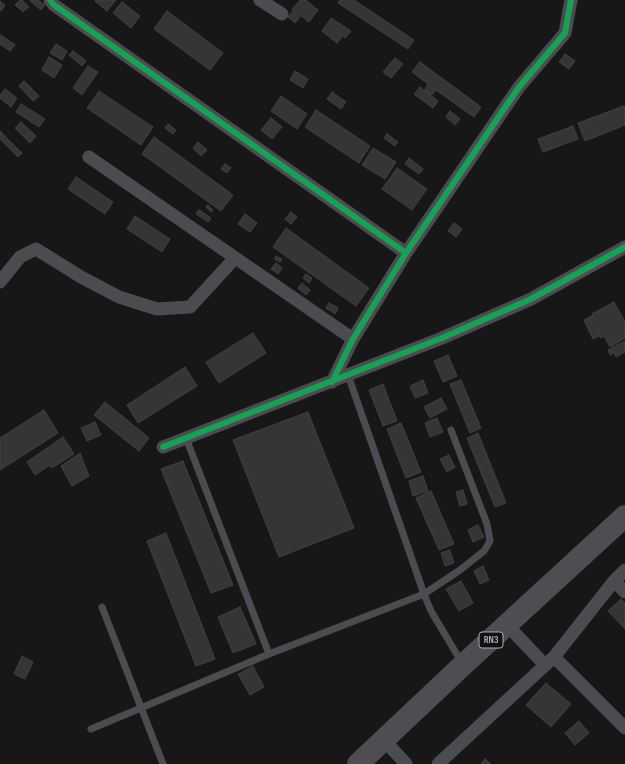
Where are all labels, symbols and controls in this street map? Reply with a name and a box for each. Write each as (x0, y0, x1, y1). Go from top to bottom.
road number: RN3 (479, 632, 503, 648)

